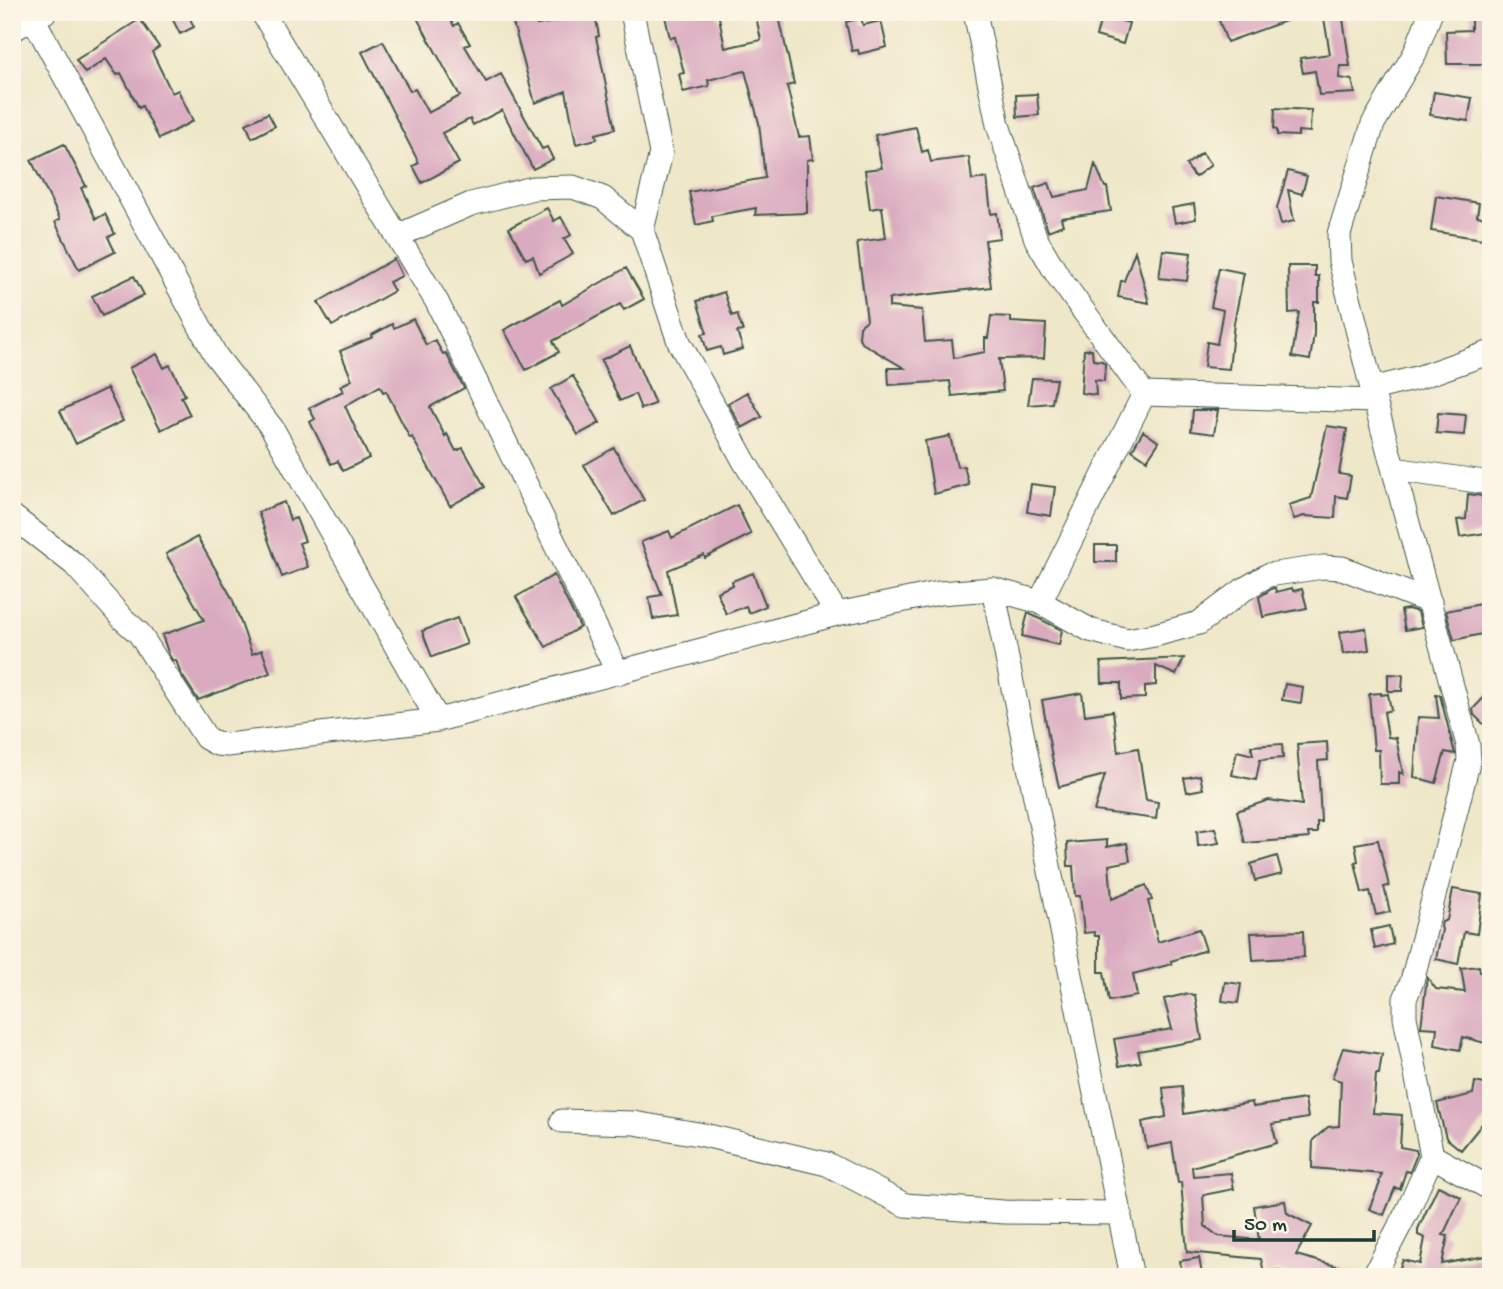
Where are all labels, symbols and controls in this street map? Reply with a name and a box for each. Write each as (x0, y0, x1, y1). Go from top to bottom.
scale bar (1234, 1198, 1374, 1242)
text: 50 m (1244, 1214, 1287, 1239)

